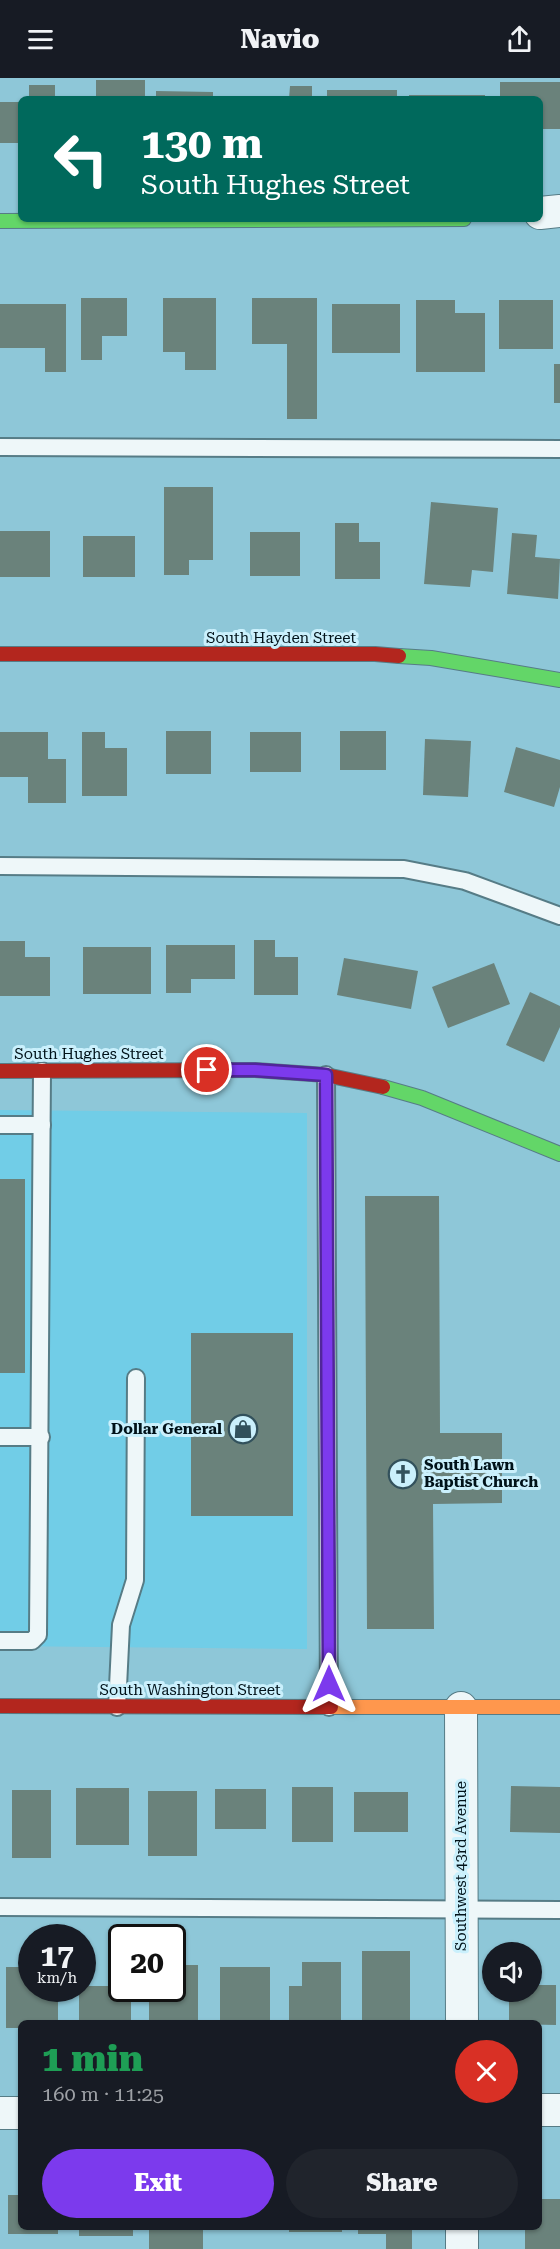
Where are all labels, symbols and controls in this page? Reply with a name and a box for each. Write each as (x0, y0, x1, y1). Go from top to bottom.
icon: menu (24, 23, 57, 56)
text: Navio (241, 23, 319, 55)
icon: share (503, 23, 536, 56)
text: 130 m (141, 119, 263, 168)
icon: left (42, 120, 120, 198)
text: South Hughes Street (141, 169, 410, 201)
street label: South Hayden Street (206, 629, 357, 647)
pin (181, 1044, 232, 1095)
street label: South Hughes Street (14, 1045, 164, 1063)
icon: arrive (190, 1053, 223, 1086)
shop icon: Dollar General (227, 1413, 259, 1445)
place label: Dollar General (111, 1420, 222, 1438)
place label: South Lawn Baptist Church (424, 1456, 538, 1491)
church icon: South Lawn Baptist Church (387, 1458, 419, 1490)
position arrow (297, 1652, 361, 1716)
street label: South Washington Street (99, 1681, 281, 1699)
street label: Southwest 43rd Avenue (452, 1781, 470, 1951)
speed limit sign: 20 (108, 1924, 186, 2002)
text: 17 (40, 1938, 74, 1973)
map controls (482, 1942, 542, 2002)
button: sound (482, 1942, 542, 2002)
text: km/h (37, 1969, 77, 1987)
text: 1 min (42, 2038, 143, 2080)
button: close (455, 2040, 518, 2103)
text: 160 m · 11:25 (42, 2082, 164, 2106)
button: Exit (42, 2149, 274, 2218)
button: Share (286, 2149, 518, 2218)

